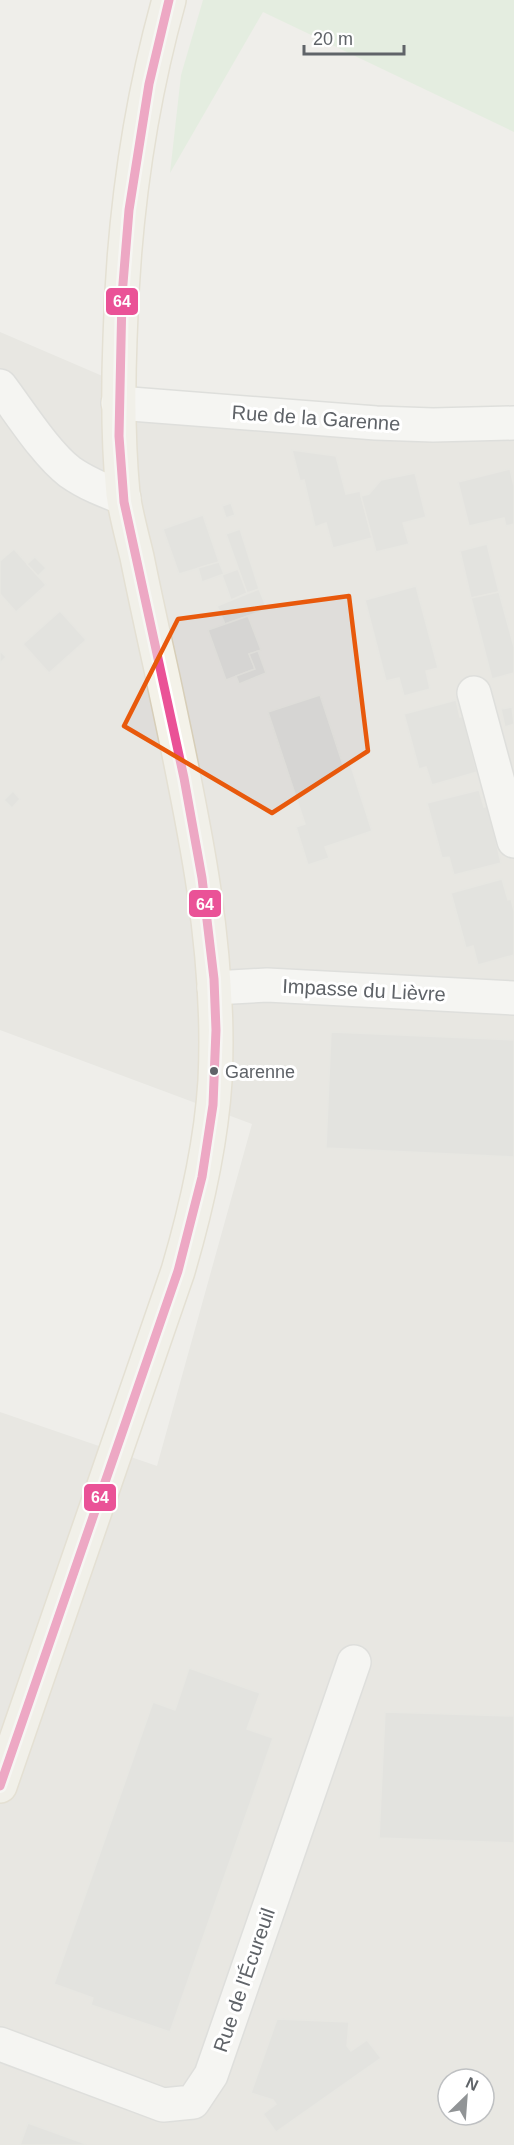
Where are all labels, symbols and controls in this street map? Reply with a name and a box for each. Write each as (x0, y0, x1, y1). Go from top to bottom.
scale bar (304, 18, 404, 56)
text: 20 m (313, 29, 353, 49)
line badge: 64 (105, 287, 139, 316)
text: 64 (113, 293, 131, 310)
street label: Rue de la Garenne (231, 401, 401, 435)
line badge: 64 (188, 889, 222, 918)
text: 64 (196, 896, 214, 913)
street label: Impasse du Lièvre (282, 975, 446, 1005)
place label: Garenne (225, 1062, 295, 1082)
marker: Garenne (208, 1065, 220, 1077)
line badge: 64 (83, 1483, 117, 1512)
text: 64 (91, 1489, 109, 1506)
street label: Rue de l'Écureuil (209, 1905, 279, 2055)
north arrow (436, 2067, 496, 2127)
text: N (463, 2074, 481, 2094)

